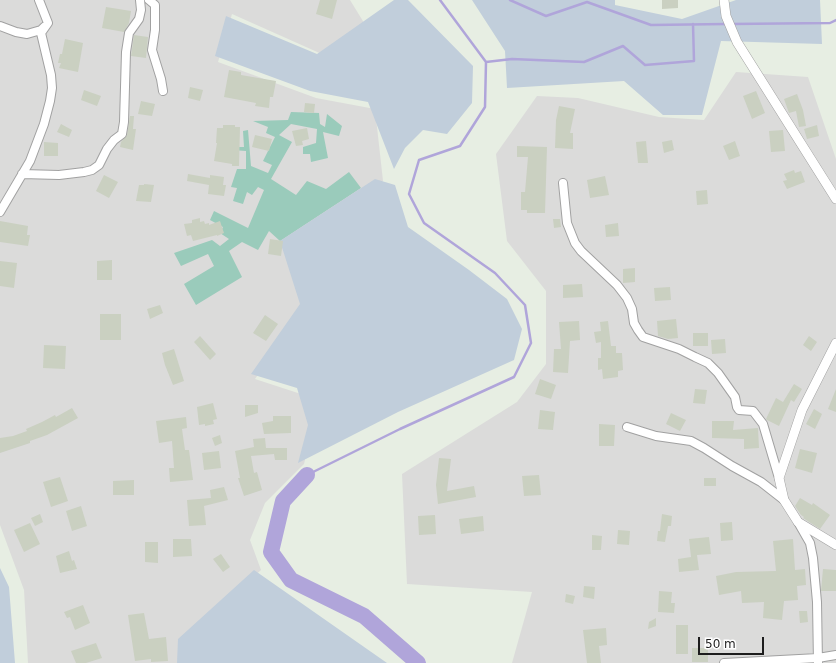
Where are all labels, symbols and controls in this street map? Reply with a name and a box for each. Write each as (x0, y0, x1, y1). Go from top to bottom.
scale bar (700, 629, 766, 655)
text: 50 m (705, 637, 736, 651)

